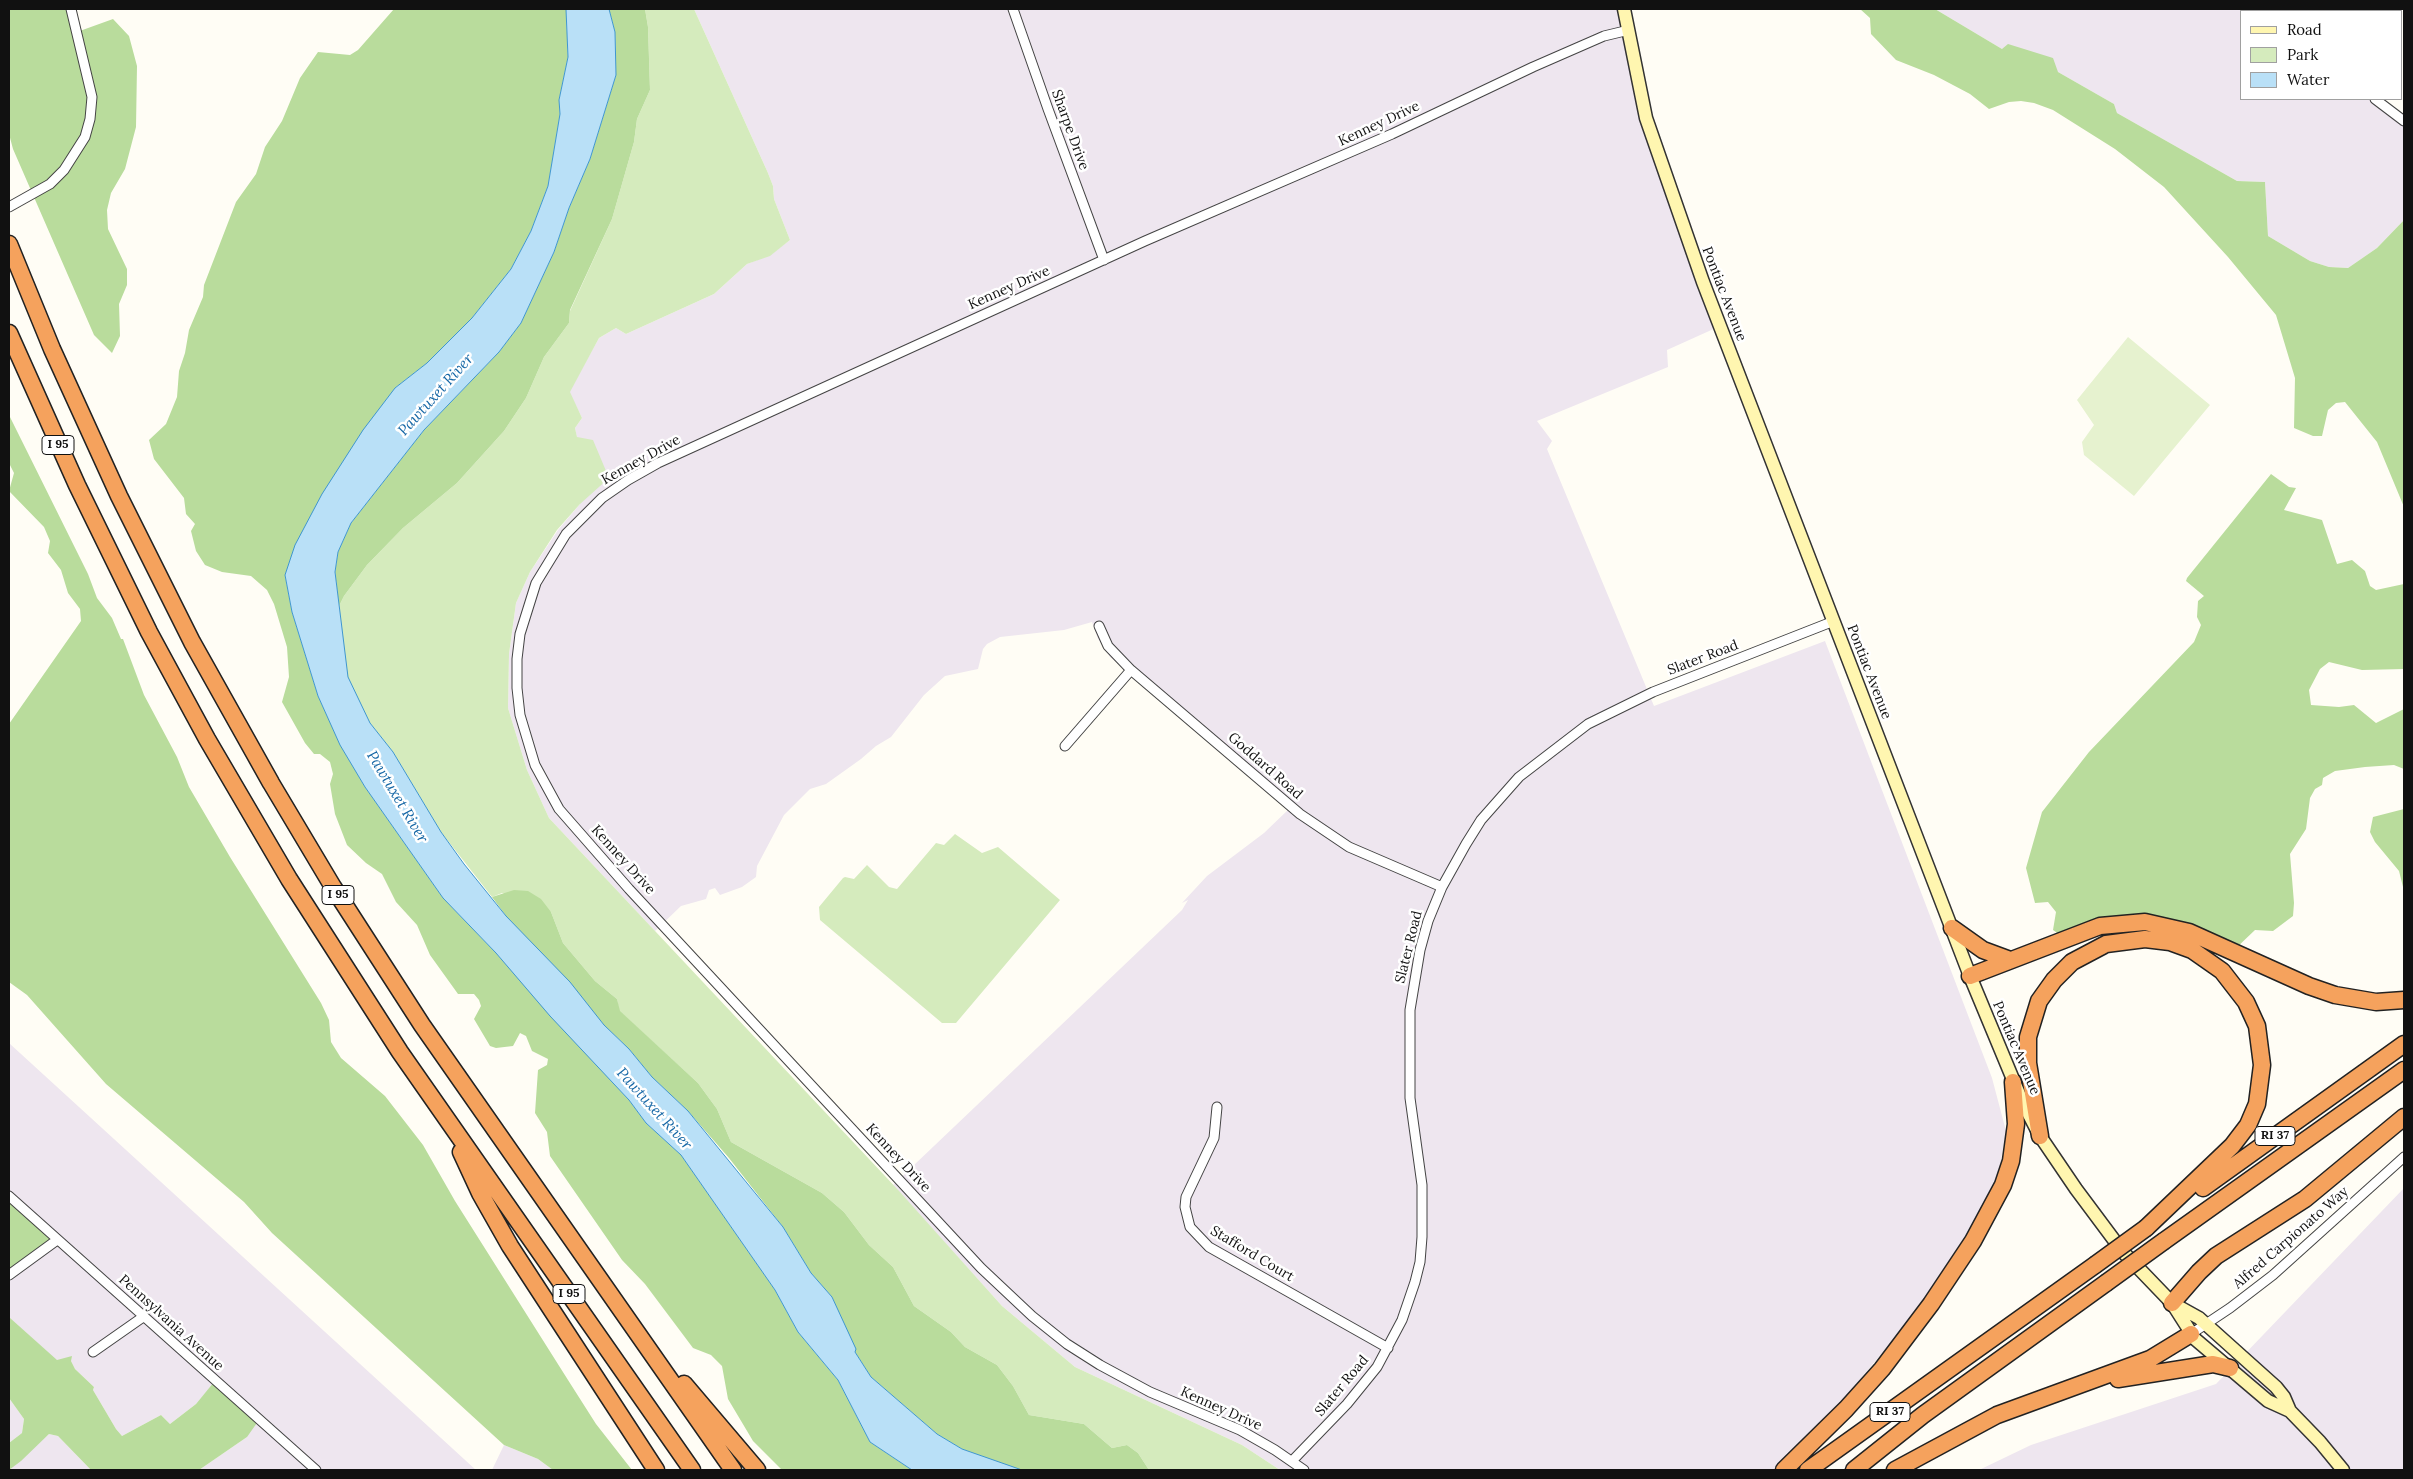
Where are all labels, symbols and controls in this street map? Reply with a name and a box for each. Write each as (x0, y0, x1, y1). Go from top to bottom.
legend (2240, 10, 2403, 100)
text: Road (2287, 20, 2322, 39)
text: Park (2287, 45, 2318, 64)
text: Water (2287, 70, 2329, 89)
street label: Sharpe Drive (1048, 88, 1092, 172)
street label: Kenney Drive (1336, 98, 1422, 150)
street label: Pontiac Avenue (1698, 244, 1750, 344)
street label: Kenney Drive (966, 263, 1052, 313)
water label: Pawtuxet River (395, 350, 477, 440)
street label: Kenney Drive (599, 431, 683, 489)
road number: I 95 (42, 436, 74, 454)
street label: Pontiac Avenue (1843, 622, 1895, 722)
street label: Slater Road (1665, 637, 1741, 679)
street label: Goddard Road (1224, 729, 1306, 803)
water label: Pawtuxet River (363, 748, 431, 846)
street label: Kenney Drive (587, 822, 659, 898)
road number: I 95 (322, 886, 354, 904)
street label: Slater Road (1392, 909, 1426, 985)
street label: Pontiac Avenue (1989, 999, 2043, 1097)
water label: Pawtuxet River (613, 1064, 695, 1154)
street label: Kenney Drive (862, 1120, 934, 1196)
road number: RI 37 (2255, 1126, 2295, 1146)
street label: Alfred Carpionato Way (2230, 1183, 2352, 1293)
street label: Stafford Court (1207, 1223, 1297, 1285)
street label: Pennsylvania Avenue (115, 1271, 227, 1375)
road number: I 95 (553, 1285, 585, 1304)
street label: Slater Road (1312, 1352, 1372, 1420)
street label: Kenney Drive (1178, 1384, 1264, 1434)
road number: RI 37 (1870, 1402, 1910, 1421)

